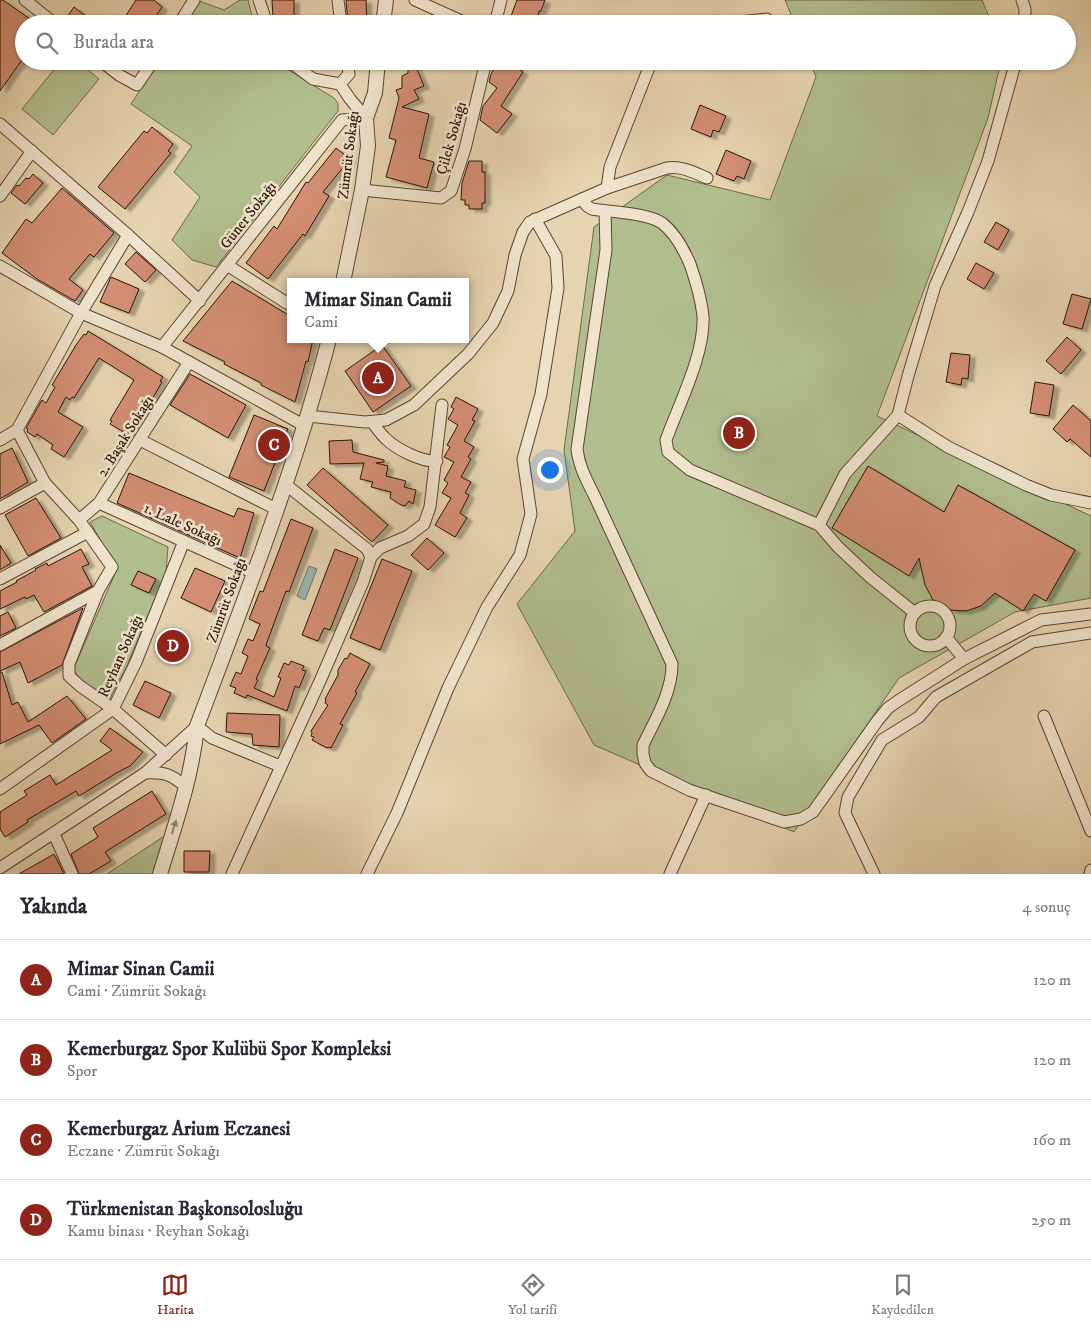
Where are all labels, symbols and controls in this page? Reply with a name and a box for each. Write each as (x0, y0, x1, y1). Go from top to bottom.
search box (15, 15, 1076, 70)
icon: search (33, 29, 61, 57)
text: Burada ara (73, 31, 154, 54)
street label: Çilek Sokağı (432, 99, 471, 177)
street label: Zümrüt Sokağı (334, 110, 363, 200)
street label: Güner Sokağı (216, 178, 281, 253)
popup (287, 278, 469, 343)
text: Mimar Sinan Camii (304, 289, 452, 312)
text: Cami (304, 312, 338, 332)
pin: A (362, 359, 394, 397)
street label: 2. Başak Sokağı (93, 392, 158, 480)
pin: B (723, 414, 755, 452)
pin: C (258, 426, 290, 464)
your location (537, 457, 563, 483)
street label: 1. Lale Sokağı (141, 499, 225, 550)
street label: Zümrüt Sokağı (202, 555, 251, 645)
street label: Reyhan Sokağı (94, 612, 147, 700)
pin: D (157, 627, 189, 665)
one-way arrow (171, 820, 179, 835)
text: Yakında (20, 894, 87, 920)
text: 4 sonuç (1022, 897, 1071, 917)
text: Mimar Sinan Camii (67, 958, 214, 981)
text: A (31, 970, 41, 990)
text: 120 m (1033, 970, 1071, 990)
text: Cami · Zümrüt Sokağı (67, 981, 206, 1001)
text: Kemerburgaz Spor Kulübü Spor Kompleksi (67, 1038, 391, 1061)
text: B (31, 1050, 41, 1070)
text: 120 m (1033, 1050, 1071, 1070)
text: Spor (67, 1061, 97, 1081)
text: Kemerburgaz Arium Eczanesi (67, 1118, 290, 1141)
text: C (31, 1130, 41, 1150)
text: 160 m (1033, 1130, 1071, 1150)
text: Eczane · Zümrüt Sokağı (67, 1141, 220, 1161)
text: Türkmenistan Başkonsolosluğu (67, 1198, 303, 1221)
text: D (30, 1210, 42, 1230)
text: 250 m (1031, 1210, 1071, 1230)
text: Kamu binası · Reyhan Sokağı (67, 1221, 250, 1241)
tab: Harita (157, 1271, 194, 1319)
tab: Yol tarifi (508, 1271, 557, 1319)
tab: Kaydedilen (871, 1271, 934, 1319)

